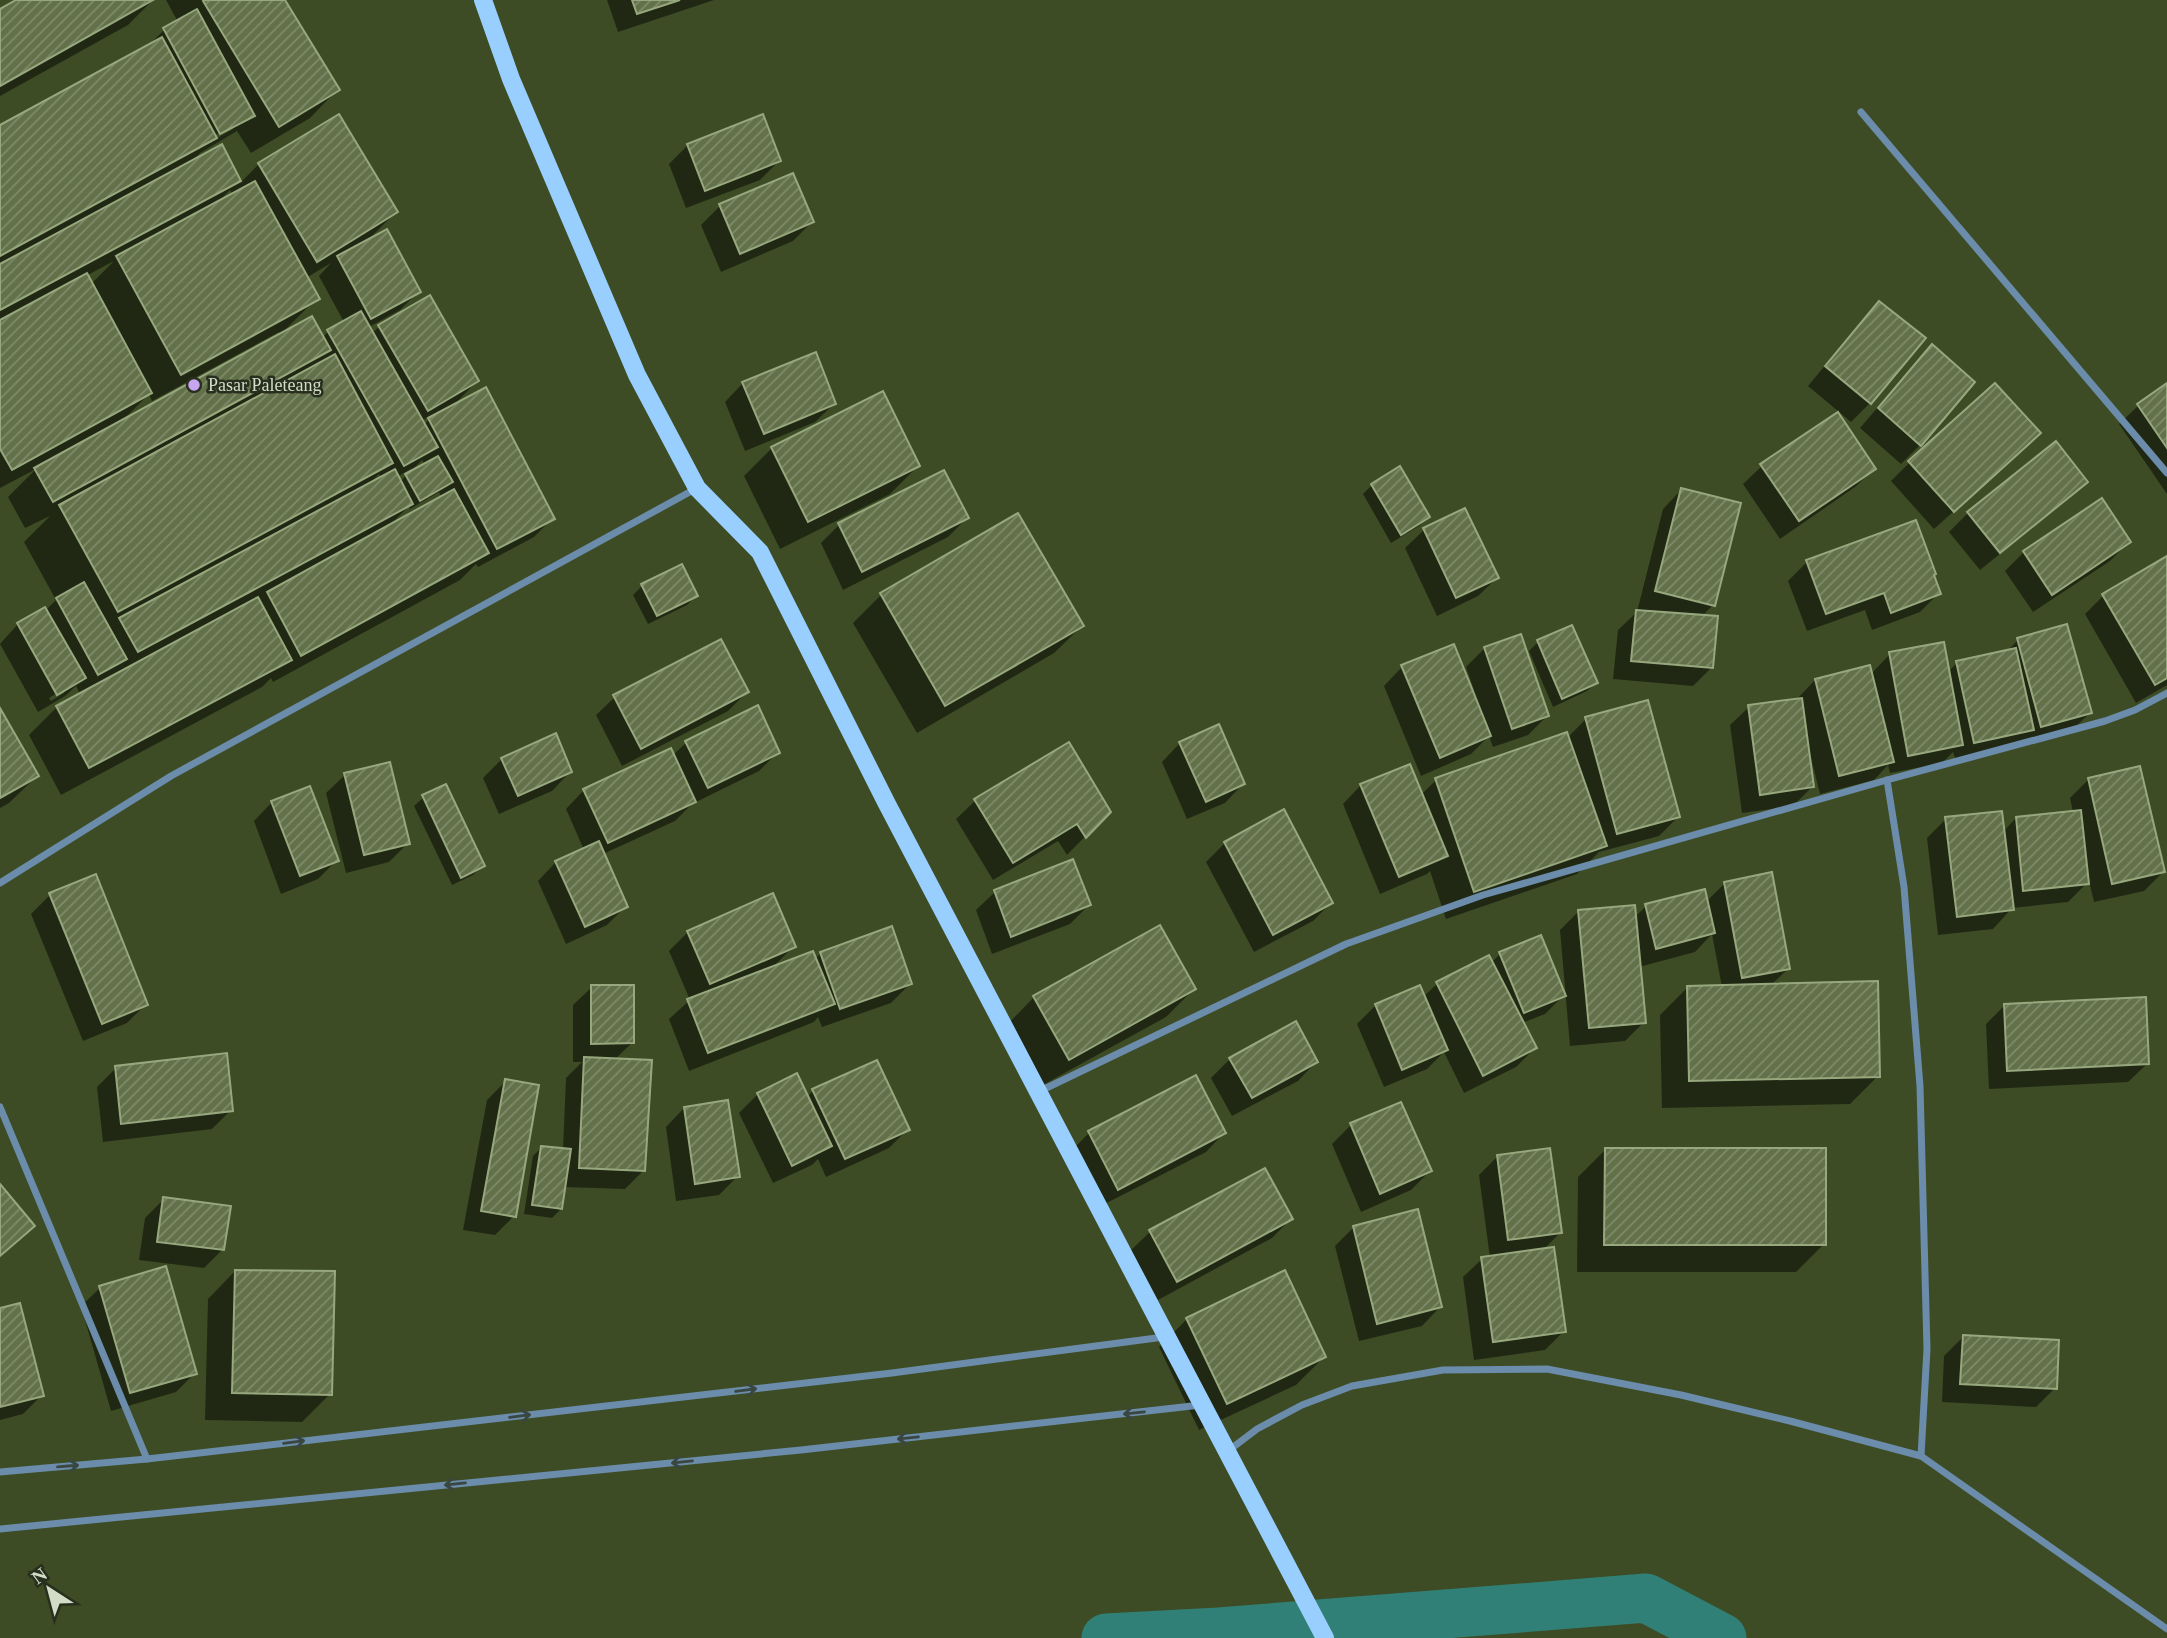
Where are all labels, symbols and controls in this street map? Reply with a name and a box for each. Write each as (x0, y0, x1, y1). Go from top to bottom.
place label: Pasar Paleteang (208, 375, 321, 395)
marker: Pasar Paleteang (186, 377, 202, 393)
one-way arrow (734, 1383, 757, 1396)
one-way arrow (1123, 1406, 1146, 1419)
one-way arrow (508, 1409, 531, 1422)
one-way arrow (897, 1432, 920, 1445)
one-way arrow (282, 1435, 305, 1448)
one-way arrow (671, 1455, 693, 1468)
one-way arrow (56, 1459, 79, 1472)
one-way arrow (444, 1478, 467, 1491)
north arrow (14, 1554, 84, 1624)
text: N (28, 1563, 51, 1588)

